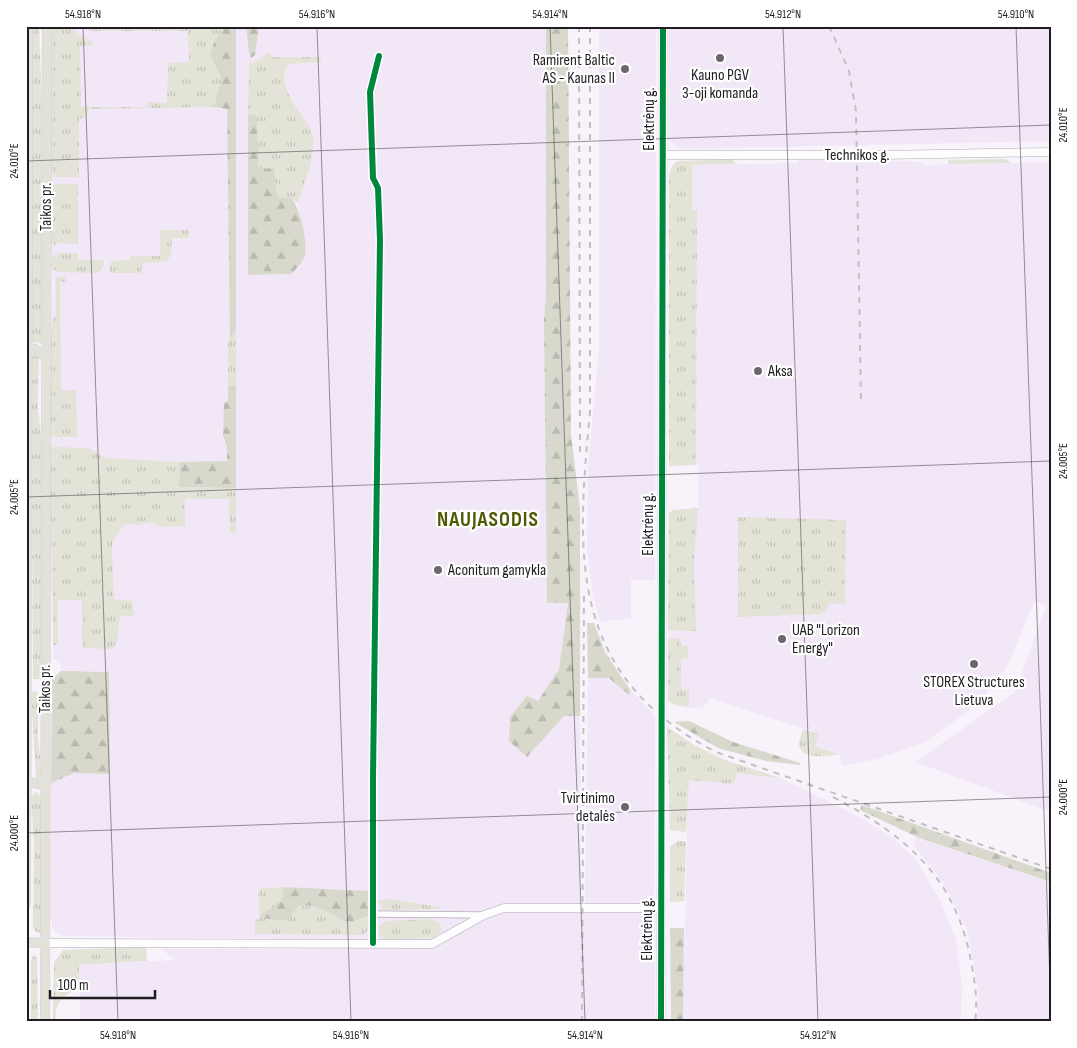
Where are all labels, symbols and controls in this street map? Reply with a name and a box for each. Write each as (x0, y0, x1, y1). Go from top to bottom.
text: 54.918°N (65, 7, 101, 22)
text: 54.916°N (299, 7, 335, 22)
text: 54.914°N (532, 7, 568, 22)
text: 54.912°N (765, 7, 801, 22)
text: 54.910°N (998, 7, 1034, 22)
place label: Ramirent Baltic AS - Kaunas II (533, 51, 615, 88)
marker: Kauno PGV 3-oji komanda (714, 52, 726, 64)
marker: Ramirent Baltic AS - Kaunas II (619, 63, 631, 75)
place label: Kauno PGV 3-oji komanda (682, 66, 758, 103)
street label: Elektrėnų g. (640, 87, 659, 151)
text: 24.010°E (1056, 107, 1071, 143)
text: 24.010°E (7, 143, 22, 179)
street label: Technikos g. (824, 146, 890, 165)
street label: Taikos pr. (37, 183, 56, 231)
place label: Aksa (767, 362, 793, 381)
marker: Aksa (752, 365, 764, 377)
text: 24.005°E (1056, 443, 1071, 479)
text: 24.005°E (7, 479, 22, 515)
street label: Elektrėnų g. (639, 492, 658, 556)
district label: NAUJASODIS (437, 507, 539, 532)
place label: Aconitum gamykla (447, 561, 546, 580)
marker: Aconitum gamykla (432, 564, 444, 576)
place label: UAB "Lorizon Energy" (792, 621, 860, 658)
marker: UAB "Lorizon Energy" (776, 633, 788, 645)
marker: STOREX Structures Lietuva (968, 658, 980, 670)
street label: Taikos pr. (36, 665, 55, 713)
place label: STOREX Structures Lietuva (923, 673, 1025, 710)
text: 24.000°E (1056, 779, 1071, 815)
place label: Tvirtinimo detalės (561, 789, 615, 826)
marker: Tvirtinimo detalės (619, 801, 631, 813)
text: 24.000°E (7, 815, 22, 851)
street label: Elektrėnų g. (638, 897, 657, 961)
scale bar (50, 968, 155, 1000)
text: 100 m (58, 976, 89, 995)
text: 54.918°N (100, 1028, 136, 1043)
text: 54.916°N (333, 1028, 369, 1043)
text: 54.914°N (567, 1028, 603, 1043)
text: 54.912°N (800, 1028, 836, 1043)

